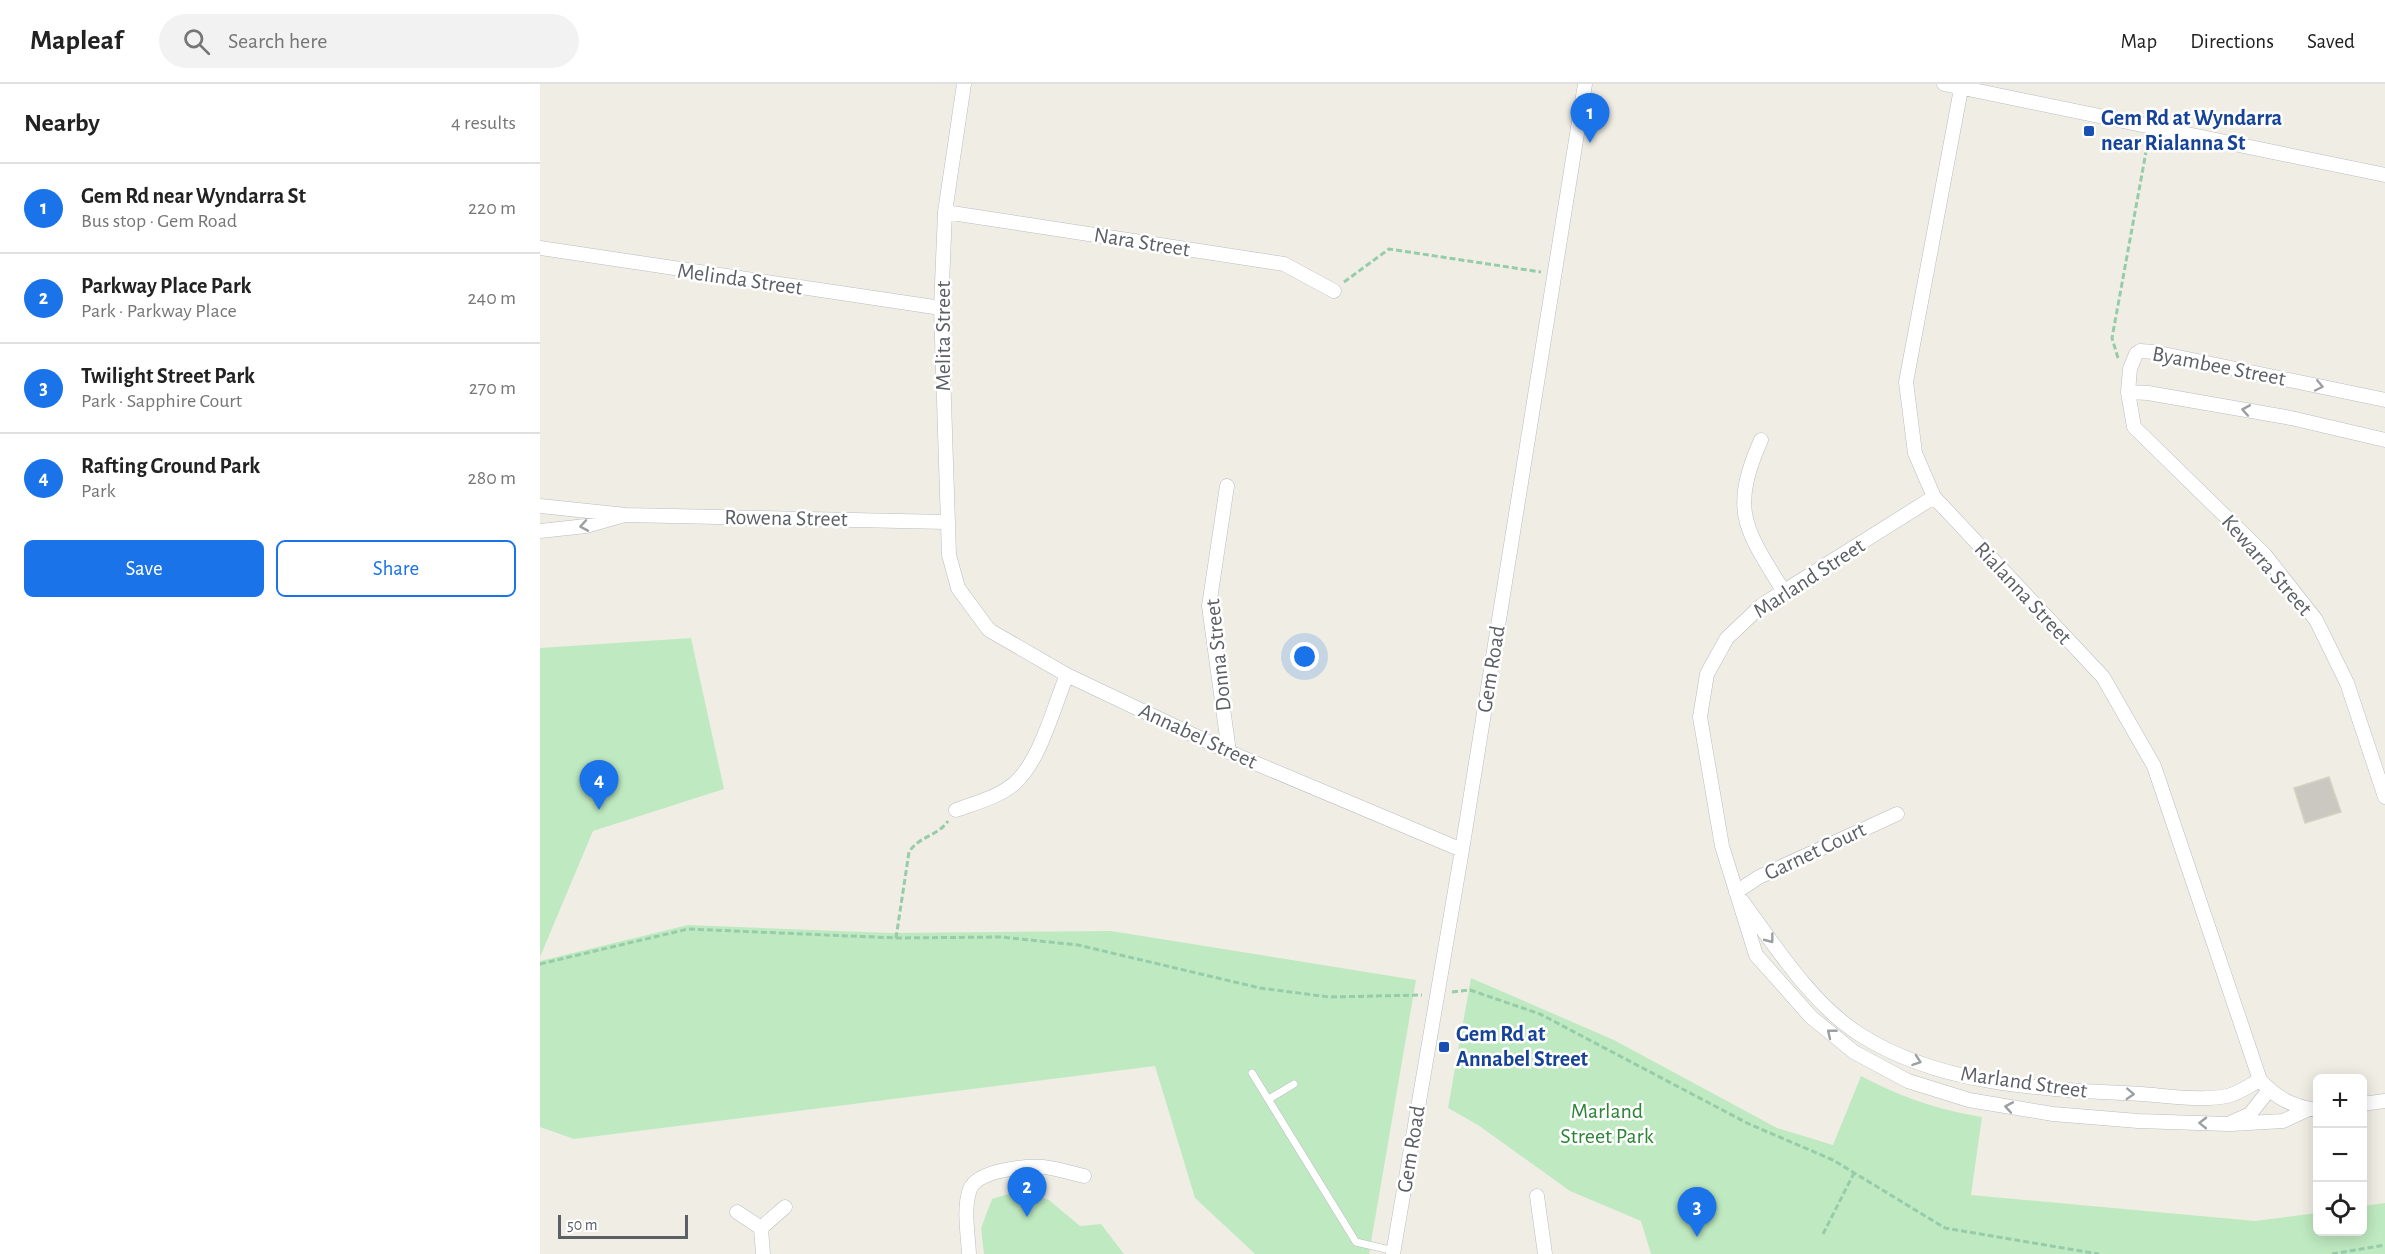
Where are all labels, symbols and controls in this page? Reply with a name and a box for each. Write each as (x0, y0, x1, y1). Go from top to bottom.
search box (159, 14, 579, 68)
icon: search (180, 25, 213, 58)
text: Mapleaf (30, 27, 123, 55)
text: Search here (228, 30, 327, 52)
text: Map (2121, 31, 2157, 52)
text: Directions (2190, 31, 2274, 52)
text: Saved (2307, 31, 2355, 52)
pin: 1 (1570, 94, 1610, 143)
place label: Gem Rd at Wyndarra near Rialanna St (2101, 107, 2283, 154)
text: Nearby (24, 110, 100, 136)
text: 4 results (451, 113, 516, 133)
marker: Gem Rd at Wyndarra near Rialanna St (2082, 124, 2096, 138)
text: Gem Rd near Wyndarra St (81, 185, 306, 207)
text: 1 (40, 198, 47, 218)
text: 220 m (468, 198, 516, 218)
text: Bus stop · Gem Road (81, 211, 237, 231)
street label: Nara Street (1092, 224, 1192, 260)
street label: Melinda Street (676, 259, 804, 299)
text: Parkway Place Park (81, 275, 251, 297)
street label: Melita Street (932, 281, 954, 391)
text: 2 (39, 288, 48, 308)
text: 240 m (467, 288, 516, 308)
text: Park · Parkway Place (81, 301, 237, 321)
street label: Byambee Street (2150, 342, 2288, 390)
text: Twilight Street Park (81, 365, 255, 387)
text: 3 (39, 378, 48, 398)
text: 270 m (469, 378, 516, 398)
one-way arrow (2314, 379, 2324, 392)
text: Park · Sapphire Court (81, 391, 242, 411)
one-way arrow (2241, 404, 2251, 417)
text: Rafting Ground Park (81, 455, 260, 477)
text: 4 (38, 468, 49, 488)
text: 280 m (468, 468, 516, 488)
text: Park (81, 481, 116, 501)
street label: Rowena Street (724, 506, 848, 530)
street label: Kewarra Street (2217, 510, 2317, 620)
one-way arrow (579, 519, 588, 531)
street label: Marland Street (1749, 534, 1869, 622)
street label: Rialanna Street (1970, 538, 2076, 648)
button: Save (24, 540, 264, 597)
button: Share (276, 540, 516, 597)
street label: Donna Street (1201, 598, 1235, 712)
street label: Gem Road (1473, 624, 1509, 714)
your location (1290, 642, 1319, 671)
street label: Annabel Street (1136, 699, 1260, 773)
pin: 4 (580, 760, 618, 810)
street label: Garnet Court (1761, 818, 1869, 884)
one-way arrow (1763, 932, 1774, 943)
place label: Gem Rd at Annabel Street (1456, 1023, 1589, 1070)
one-way arrow (1827, 1030, 1838, 1041)
marker: Gem Rd at Annabel Street (1437, 1040, 1451, 1054)
one-way arrow (1911, 1054, 1922, 1067)
street label: Marland Street (1959, 1062, 2089, 1102)
map controls (2313, 1074, 2367, 1236)
button: + (2313, 1074, 2367, 1128)
one-way arrow (2125, 1087, 2134, 1100)
park label: Marland Street Park (1560, 1100, 1654, 1147)
one-way arrow (2004, 1101, 2014, 1113)
street label: Gem Road (1393, 1104, 1429, 1194)
one-way arrow (2198, 1117, 2207, 1129)
button: − (2313, 1128, 2367, 1182)
pin: 2 (1008, 1168, 1046, 1217)
button: locate (2313, 1182, 2367, 1236)
pin: 3 (1678, 1188, 1716, 1237)
scale bar (558, 1212, 688, 1240)
text: 50 m (567, 1217, 598, 1233)

